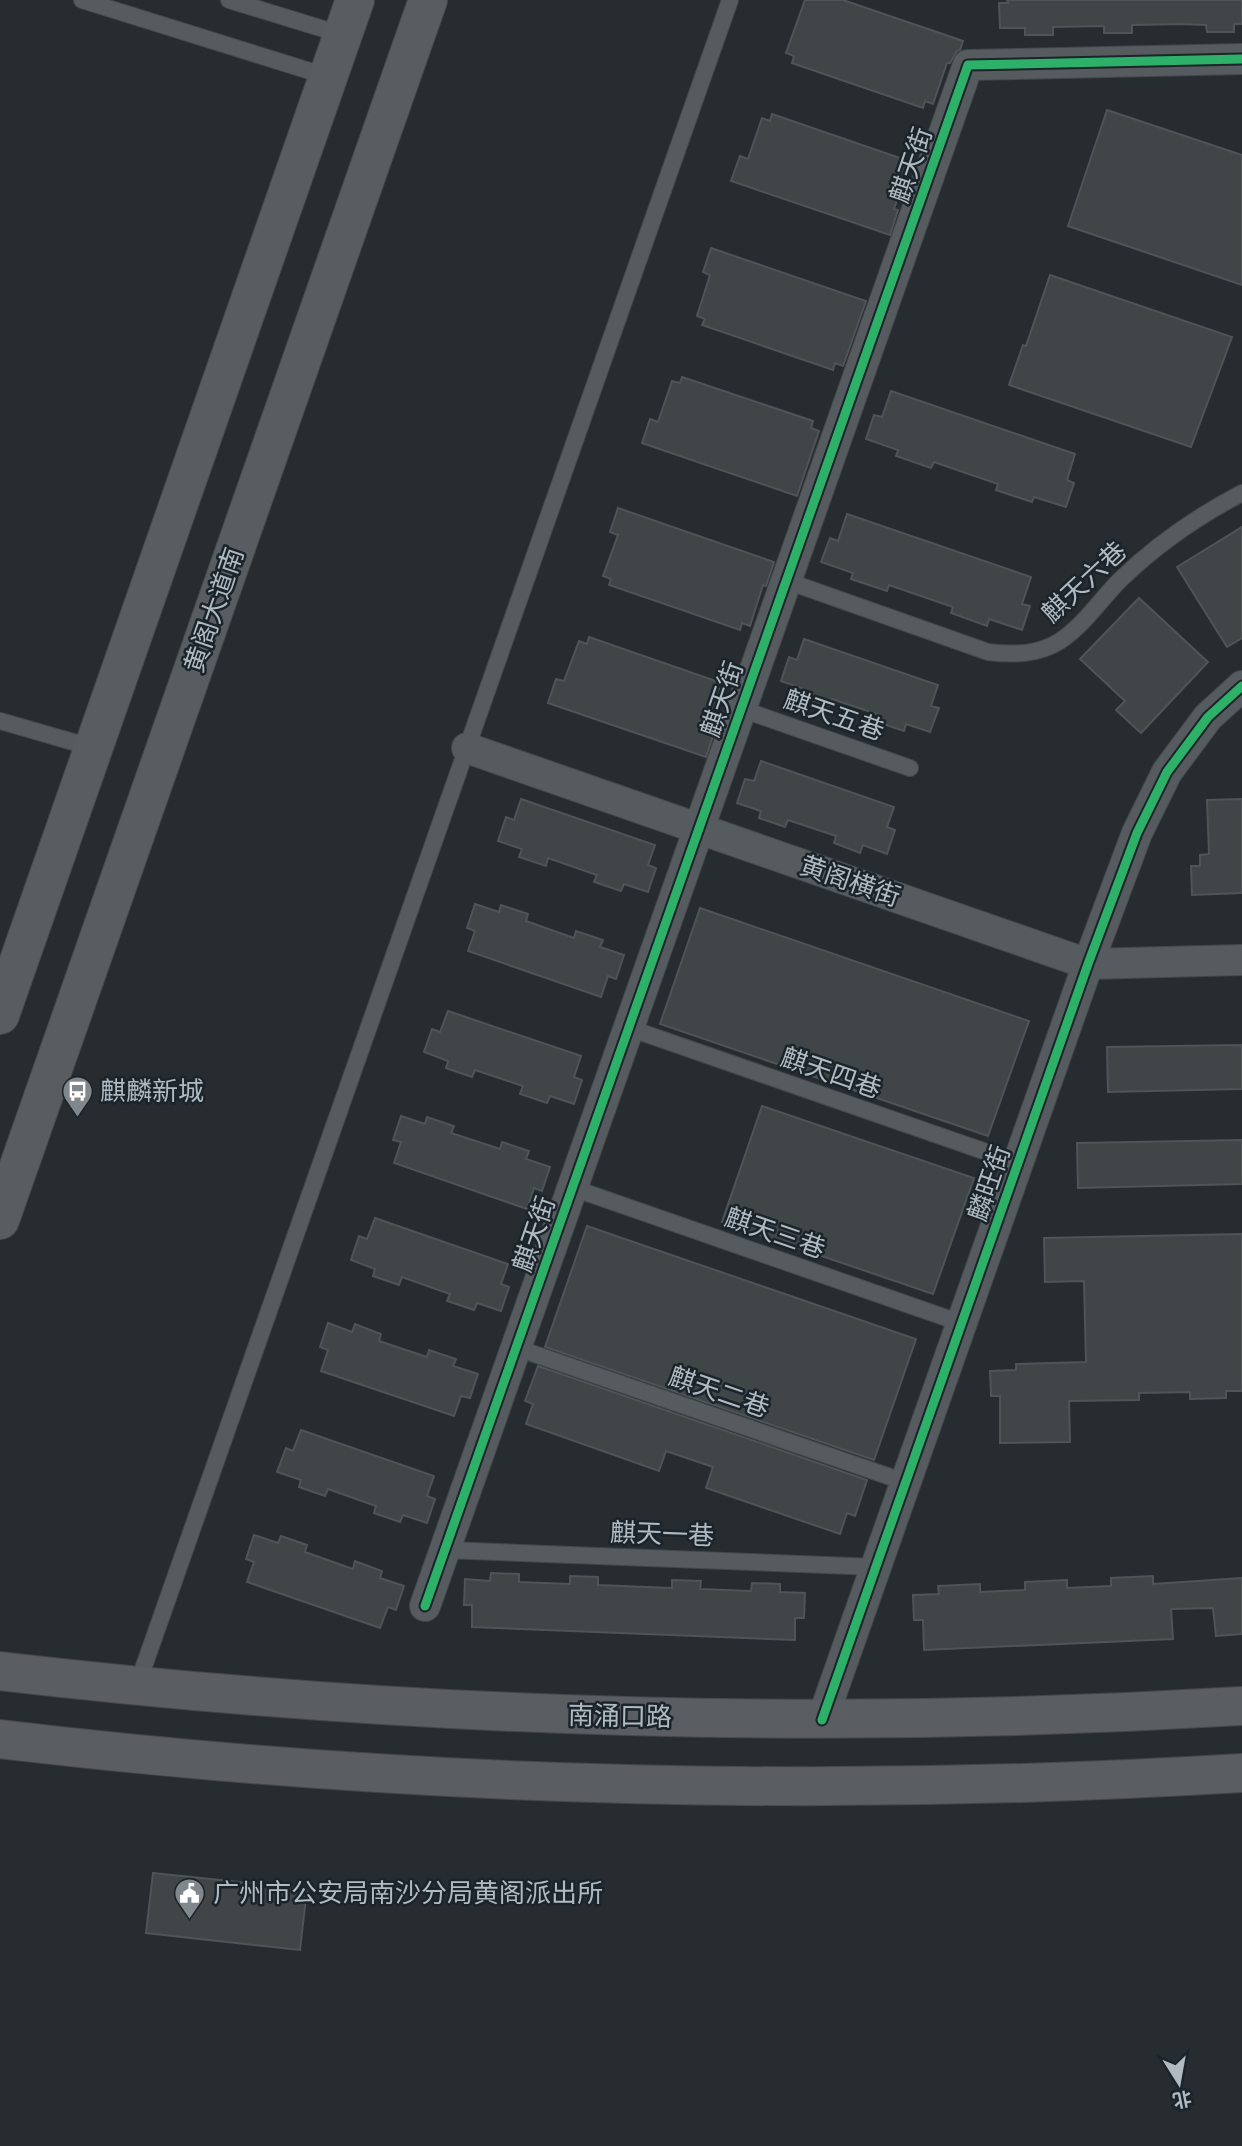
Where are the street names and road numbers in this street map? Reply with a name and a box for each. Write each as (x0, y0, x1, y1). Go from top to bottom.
street label: 麒天街 (882, 123, 937, 206)
street label: 麒天六巷 (1034, 534, 1132, 628)
street label: 黄阁大道南 (177, 543, 248, 676)
street label: 麒天街 (693, 657, 748, 740)
street label: 麒天五巷 (780, 682, 889, 745)
street label: 黄阁横街 (796, 848, 905, 911)
street label: 麒天四巷 (777, 1040, 886, 1103)
street label: 麟旺街 (960, 1141, 1015, 1224)
street label: 麒天街 (505, 1192, 560, 1275)
street label: 麒天三巷 (721, 1200, 830, 1263)
street label: 麒天二巷 (665, 1359, 774, 1422)
street label: 麒天一巷 (610, 1515, 715, 1550)
street label: 南涌口路 (568, 1698, 672, 1731)

